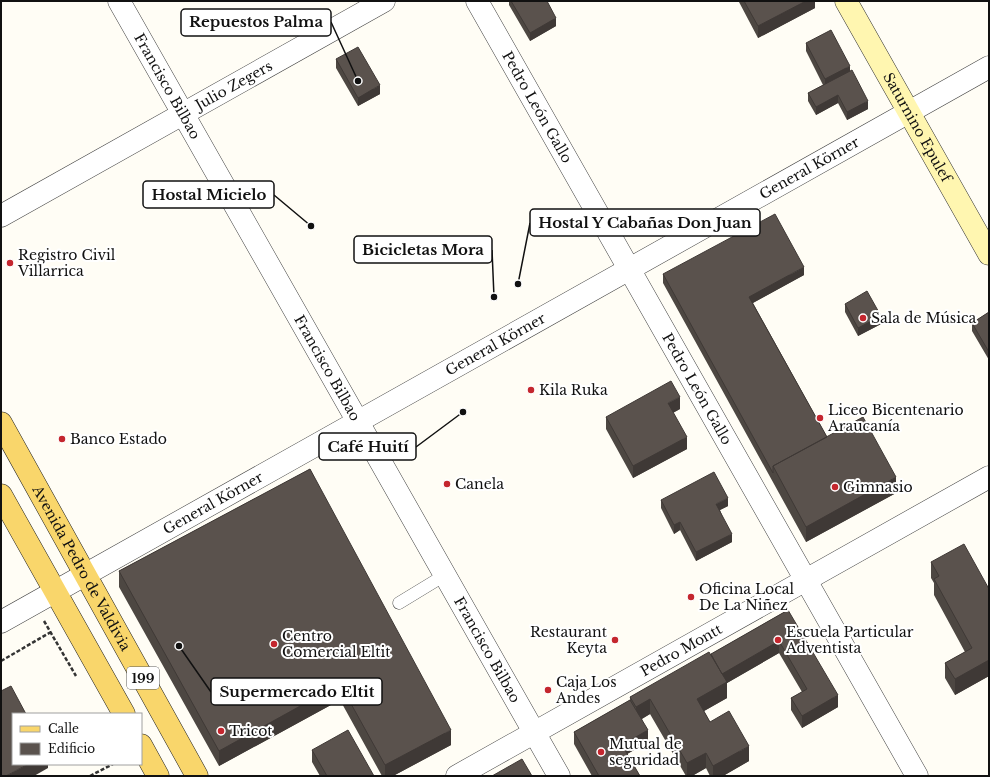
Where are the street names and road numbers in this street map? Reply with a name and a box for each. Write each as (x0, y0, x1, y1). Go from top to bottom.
street label: Francisco Bilbao (130, 30, 205, 142)
street label: Pedro León Gallo (498, 48, 576, 166)
street label: Julio Zegers (190, 57, 275, 115)
street label: Saturnino Epulef (879, 69, 957, 187)
street label: General Körner (756, 133, 863, 203)
street label: General Körner (442, 309, 549, 379)
street label: Francisco Bilbao (290, 312, 365, 424)
street label: Pedro León Gallo (658, 330, 736, 448)
street label: General Körner (160, 468, 266, 538)
street label: Avenida Pedro de Valdivia (28, 481, 135, 654)
street label: Francisco Bilbao (450, 594, 524, 706)
street label: Pedro Montt (637, 620, 726, 680)
road number: 199 (127, 667, 159, 689)

